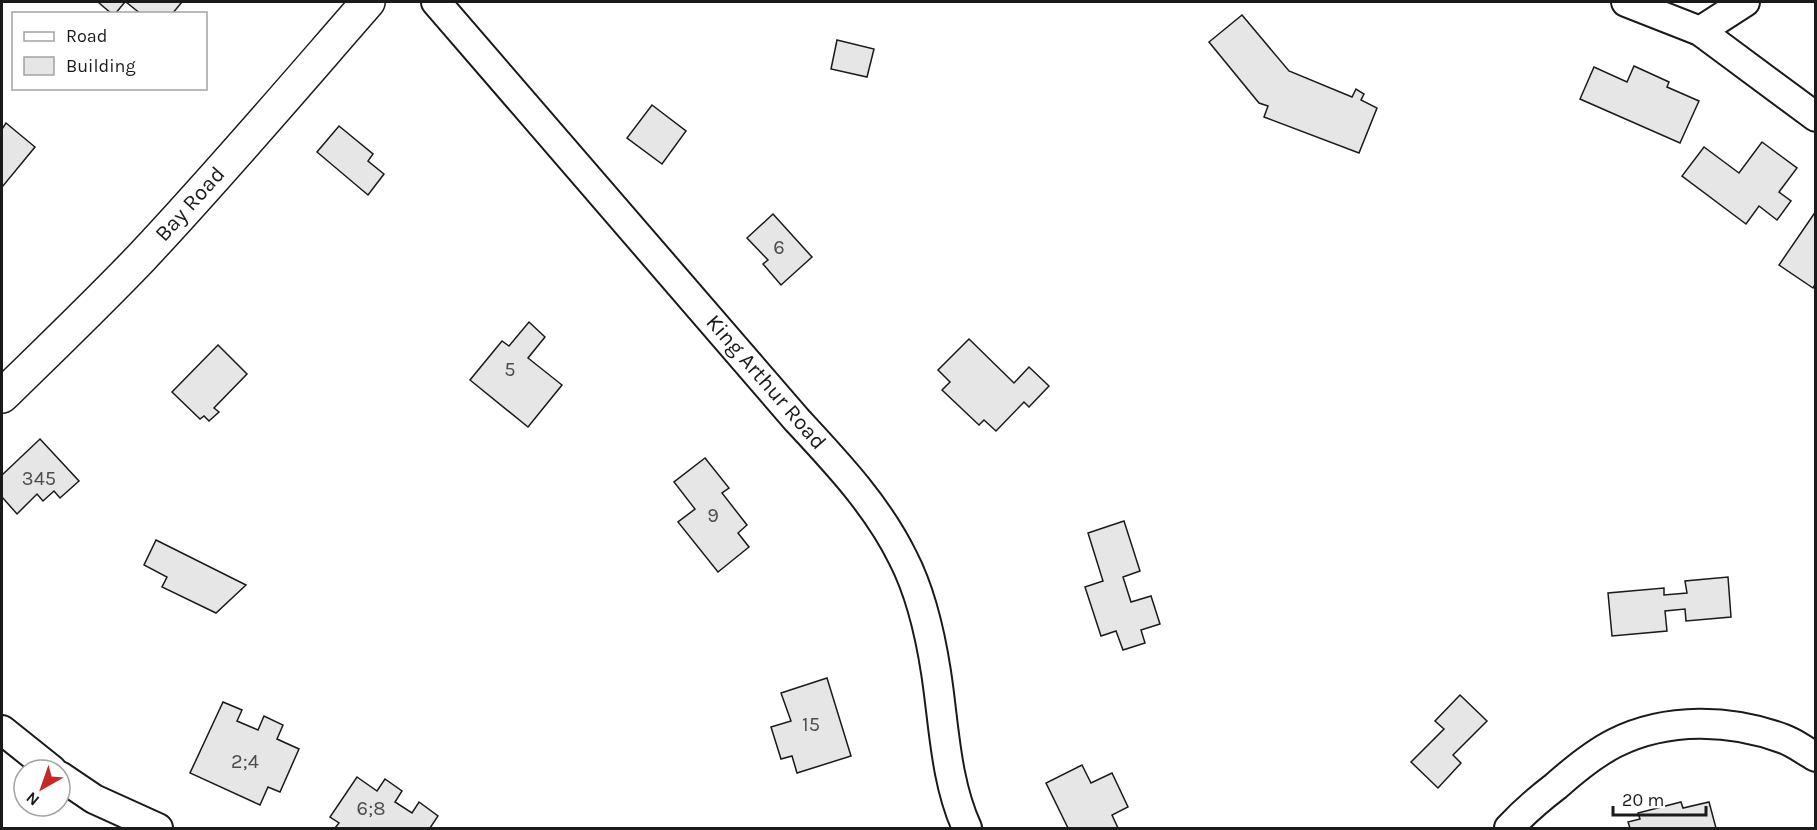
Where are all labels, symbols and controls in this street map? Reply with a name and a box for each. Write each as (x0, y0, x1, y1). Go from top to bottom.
legend (12, 12, 207, 90)
text: Road (66, 25, 107, 47)
text: Building (66, 55, 136, 77)
street label: Bay Road (150, 161, 230, 247)
house number: 6 (773, 236, 785, 259)
street label: King Arthur Road (700, 309, 832, 455)
house number: 5 (504, 358, 516, 381)
house number: 345 (22, 467, 56, 490)
house number: 9 (707, 504, 719, 527)
house number: 15 (802, 713, 820, 736)
house number: 2;4 (231, 750, 259, 773)
north arrow (12, 758, 72, 818)
scale bar (1613, 779, 1706, 817)
text: N (22, 788, 43, 810)
text: 20 m (1622, 789, 1664, 811)
house number: 6;8 (357, 797, 385, 820)

